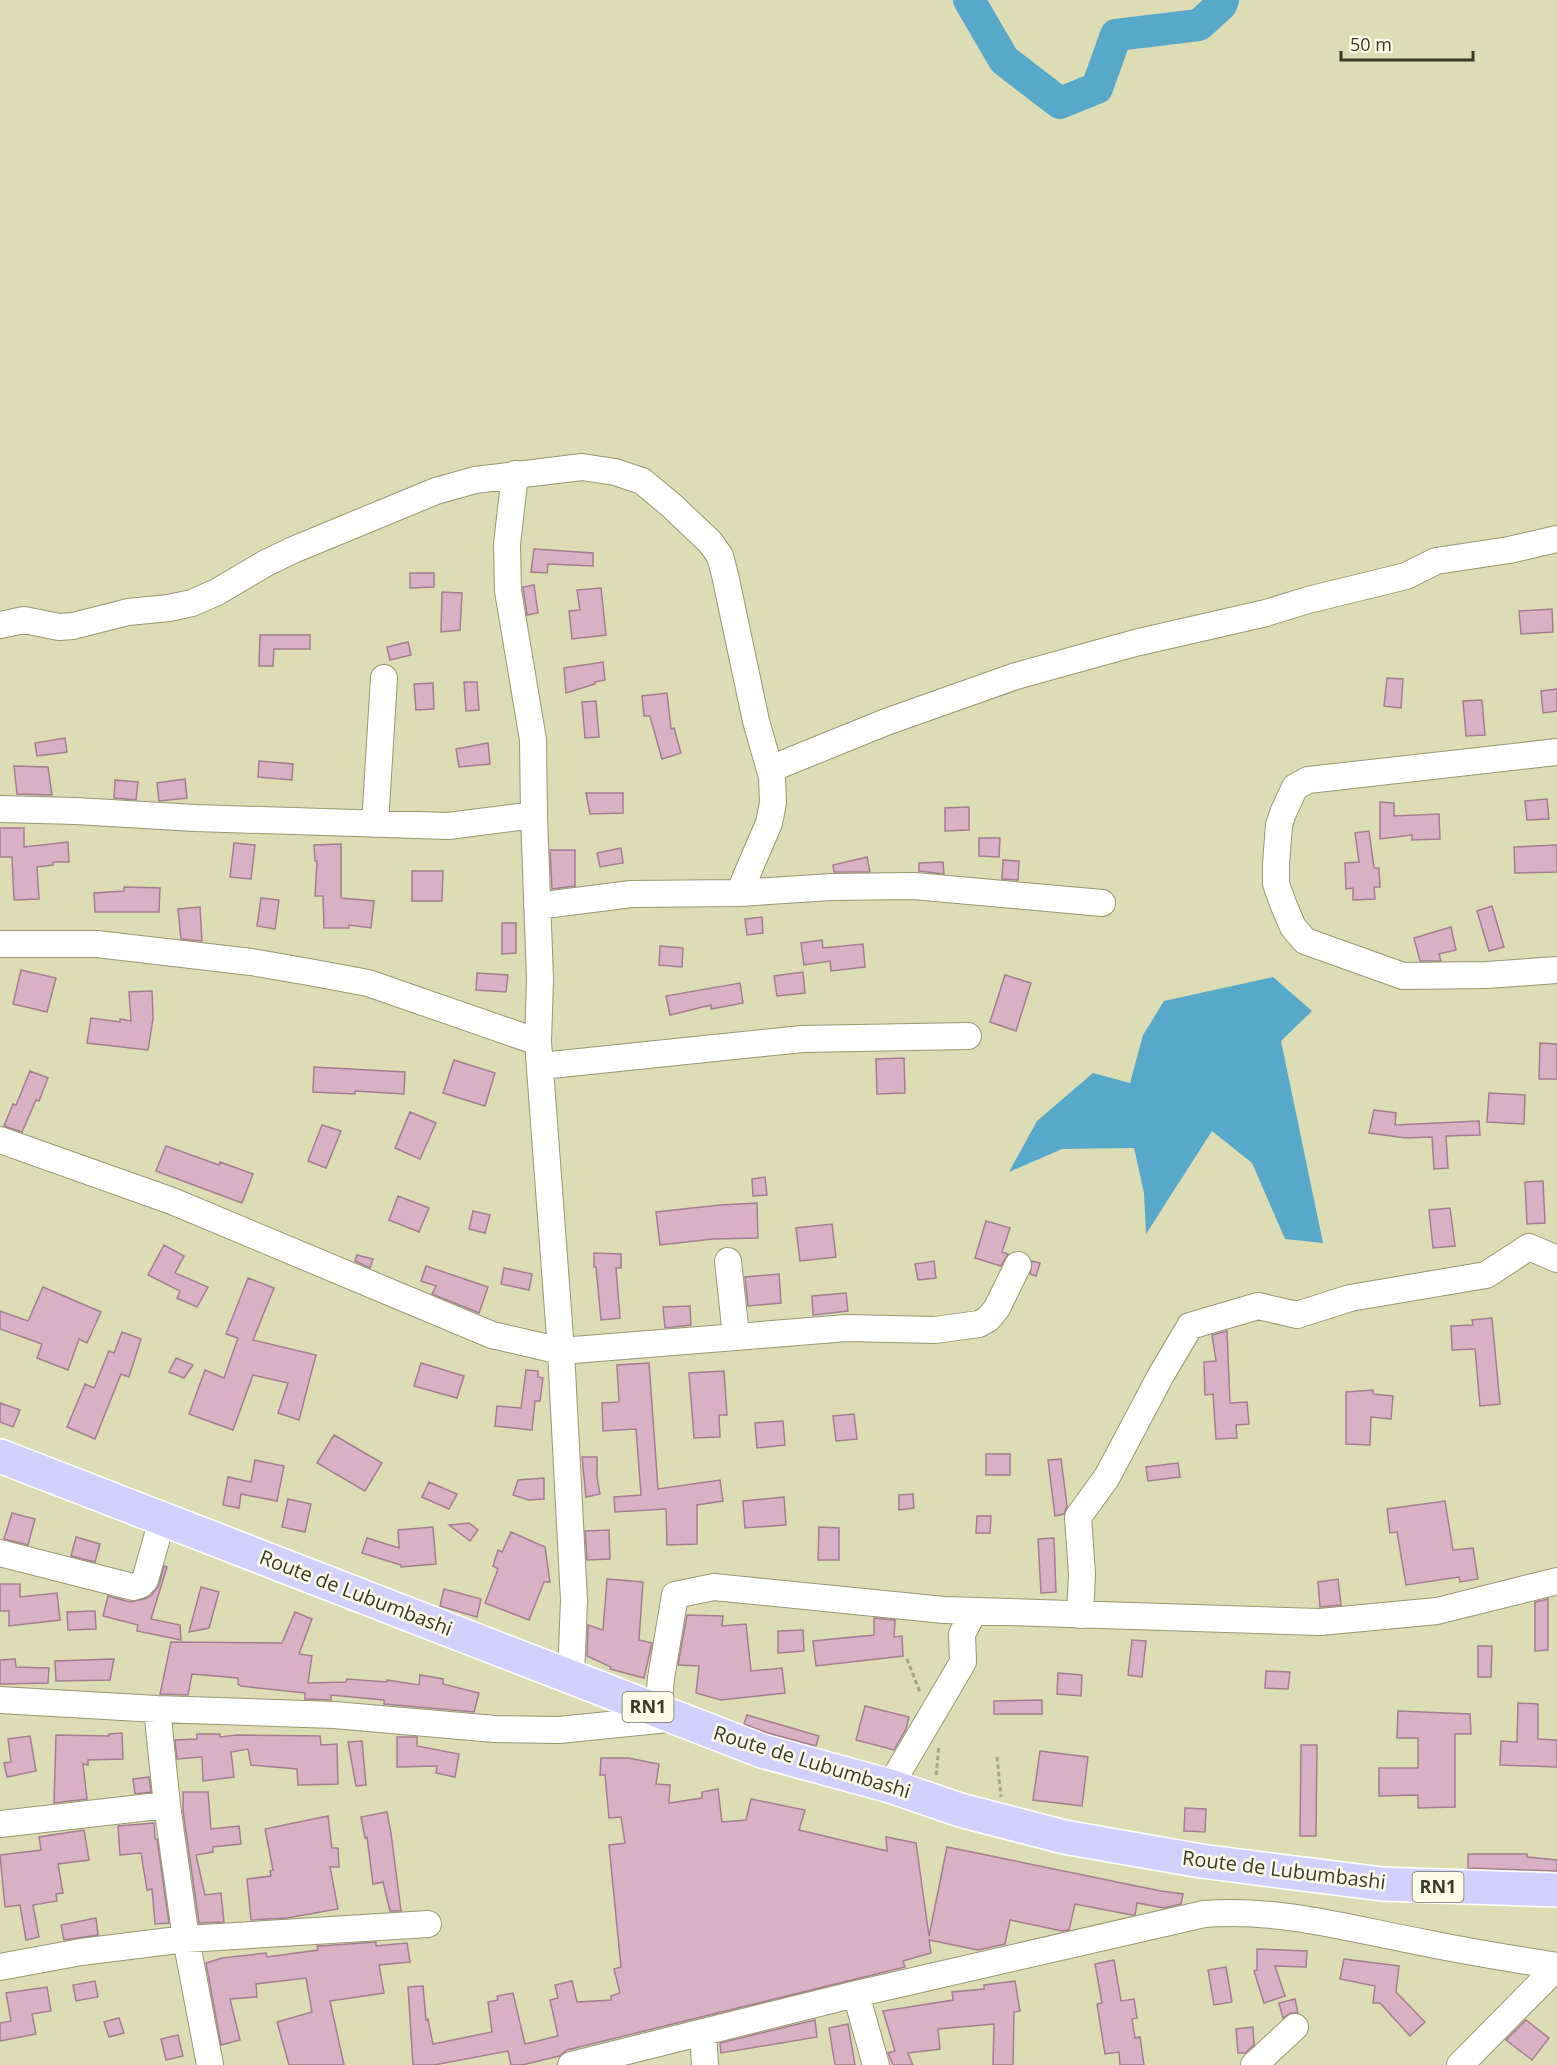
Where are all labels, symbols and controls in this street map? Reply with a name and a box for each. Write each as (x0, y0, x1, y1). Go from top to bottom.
scale bar (1341, 24, 1473, 62)
text: 50 m (1350, 32, 1392, 56)
street label: Route de Lubumbashi (256, 1543, 457, 1642)
road number: RN1 (622, 1692, 674, 1722)
street label: Route de Lubumbashi (710, 1719, 914, 1804)
street label: Route de Lubumbashi (1181, 1844, 1387, 1895)
road number: RN1 (1412, 1872, 1464, 1902)

